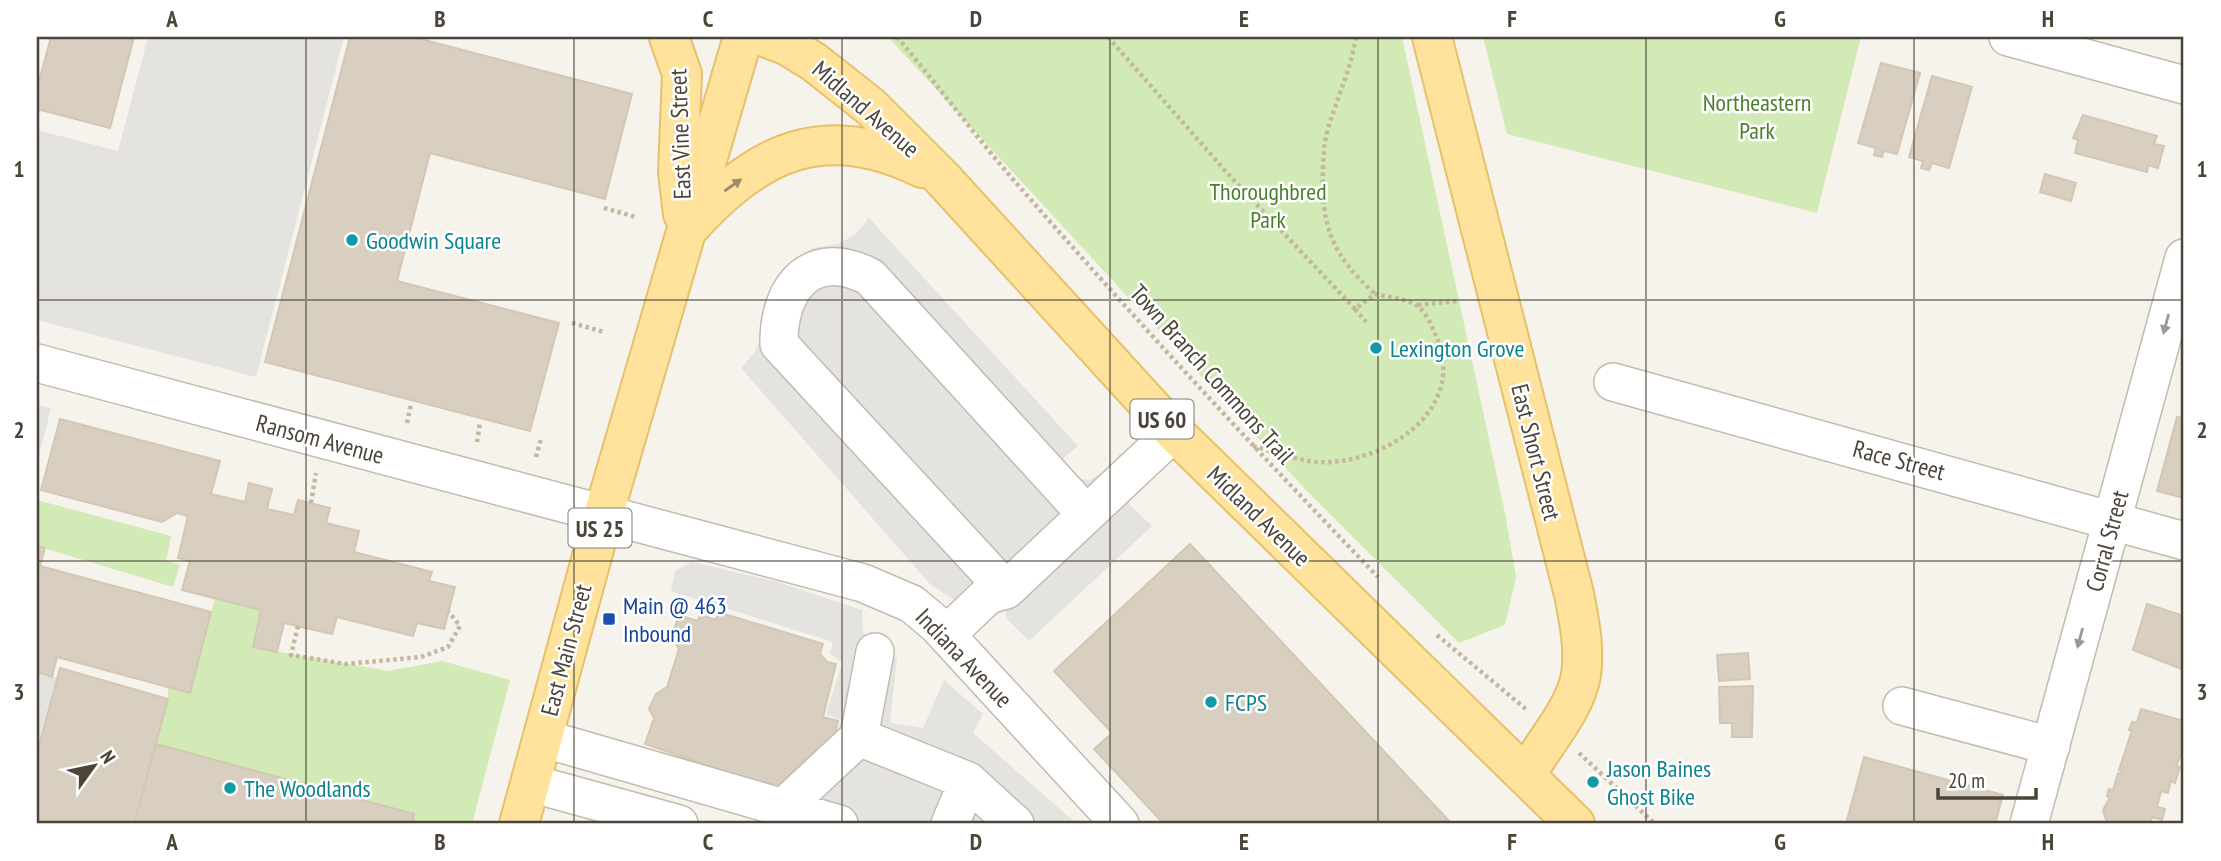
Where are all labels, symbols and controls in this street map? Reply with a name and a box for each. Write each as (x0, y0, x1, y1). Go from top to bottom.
text: A (165, 4, 178, 33)
text: B (434, 4, 446, 33)
text: C (703, 4, 714, 33)
text: D (970, 4, 982, 33)
text: E (1239, 4, 1249, 33)
text: F (1507, 4, 1517, 33)
text: G (1774, 4, 1786, 33)
text: H (2042, 4, 2054, 33)
street label: Midland Avenue (806, 54, 926, 164)
street label: East Vine Street (662, 68, 698, 200)
park label: Northeastern Park (1703, 87, 1811, 146)
text: 1 (14, 154, 25, 183)
text: 1 (2197, 154, 2208, 183)
park label: Thoroughbred Park (1209, 176, 1327, 235)
one-way arrow (724, 179, 742, 193)
place label: Goodwin Square (366, 225, 501, 256)
marker: Goodwin Square (344, 232, 360, 248)
street label: Town Branch Commons Trail (1123, 278, 1301, 471)
one-way arrow (2161, 314, 2171, 335)
place label: Lexington Grove (1390, 333, 1525, 364)
marker: Lexington Grove (1368, 340, 1384, 356)
street label: East Short Street (1504, 381, 1568, 524)
road number: US 60 (1130, 400, 1194, 438)
street label: Ransom Avenue (253, 407, 387, 471)
text: 2 (14, 415, 25, 444)
text: 2 (2197, 415, 2208, 444)
street label: Race Street (1850, 433, 1949, 487)
street label: Midland Avenue (1201, 459, 1317, 573)
street label: Corral Street (2079, 486, 2136, 595)
road number: US 25 (568, 508, 632, 548)
street label: East Main Street (534, 580, 599, 719)
place label: Main @ 463 Inbound (623, 590, 727, 649)
street label: Indiana Avenue (909, 602, 1019, 714)
marker: Main @ 463 Inbound (601, 611, 617, 627)
one-way arrow (2075, 628, 2085, 649)
text: 3 (14, 677, 25, 706)
text: 3 (2197, 677, 2208, 706)
place label: FCPS (1225, 687, 1267, 718)
marker: FCPS (1203, 694, 1219, 710)
north arrow (60, 732, 130, 802)
text: N (95, 746, 121, 768)
place label: Jason Baines Ghost Bike (1606, 753, 1711, 812)
scale bar (1938, 756, 2036, 800)
text: 20 m (1948, 767, 1985, 794)
place label: The Woodlands (244, 773, 371, 804)
marker: Jason Baines Ghost Bike (1585, 774, 1601, 790)
marker: The Woodlands (222, 780, 238, 796)
text: A (165, 827, 178, 856)
text: B (434, 827, 446, 856)
text: C (703, 827, 714, 856)
text: D (970, 827, 982, 856)
text: E (1239, 827, 1249, 856)
text: F (1507, 827, 1517, 856)
text: G (1774, 827, 1786, 856)
text: H (2042, 827, 2054, 856)

